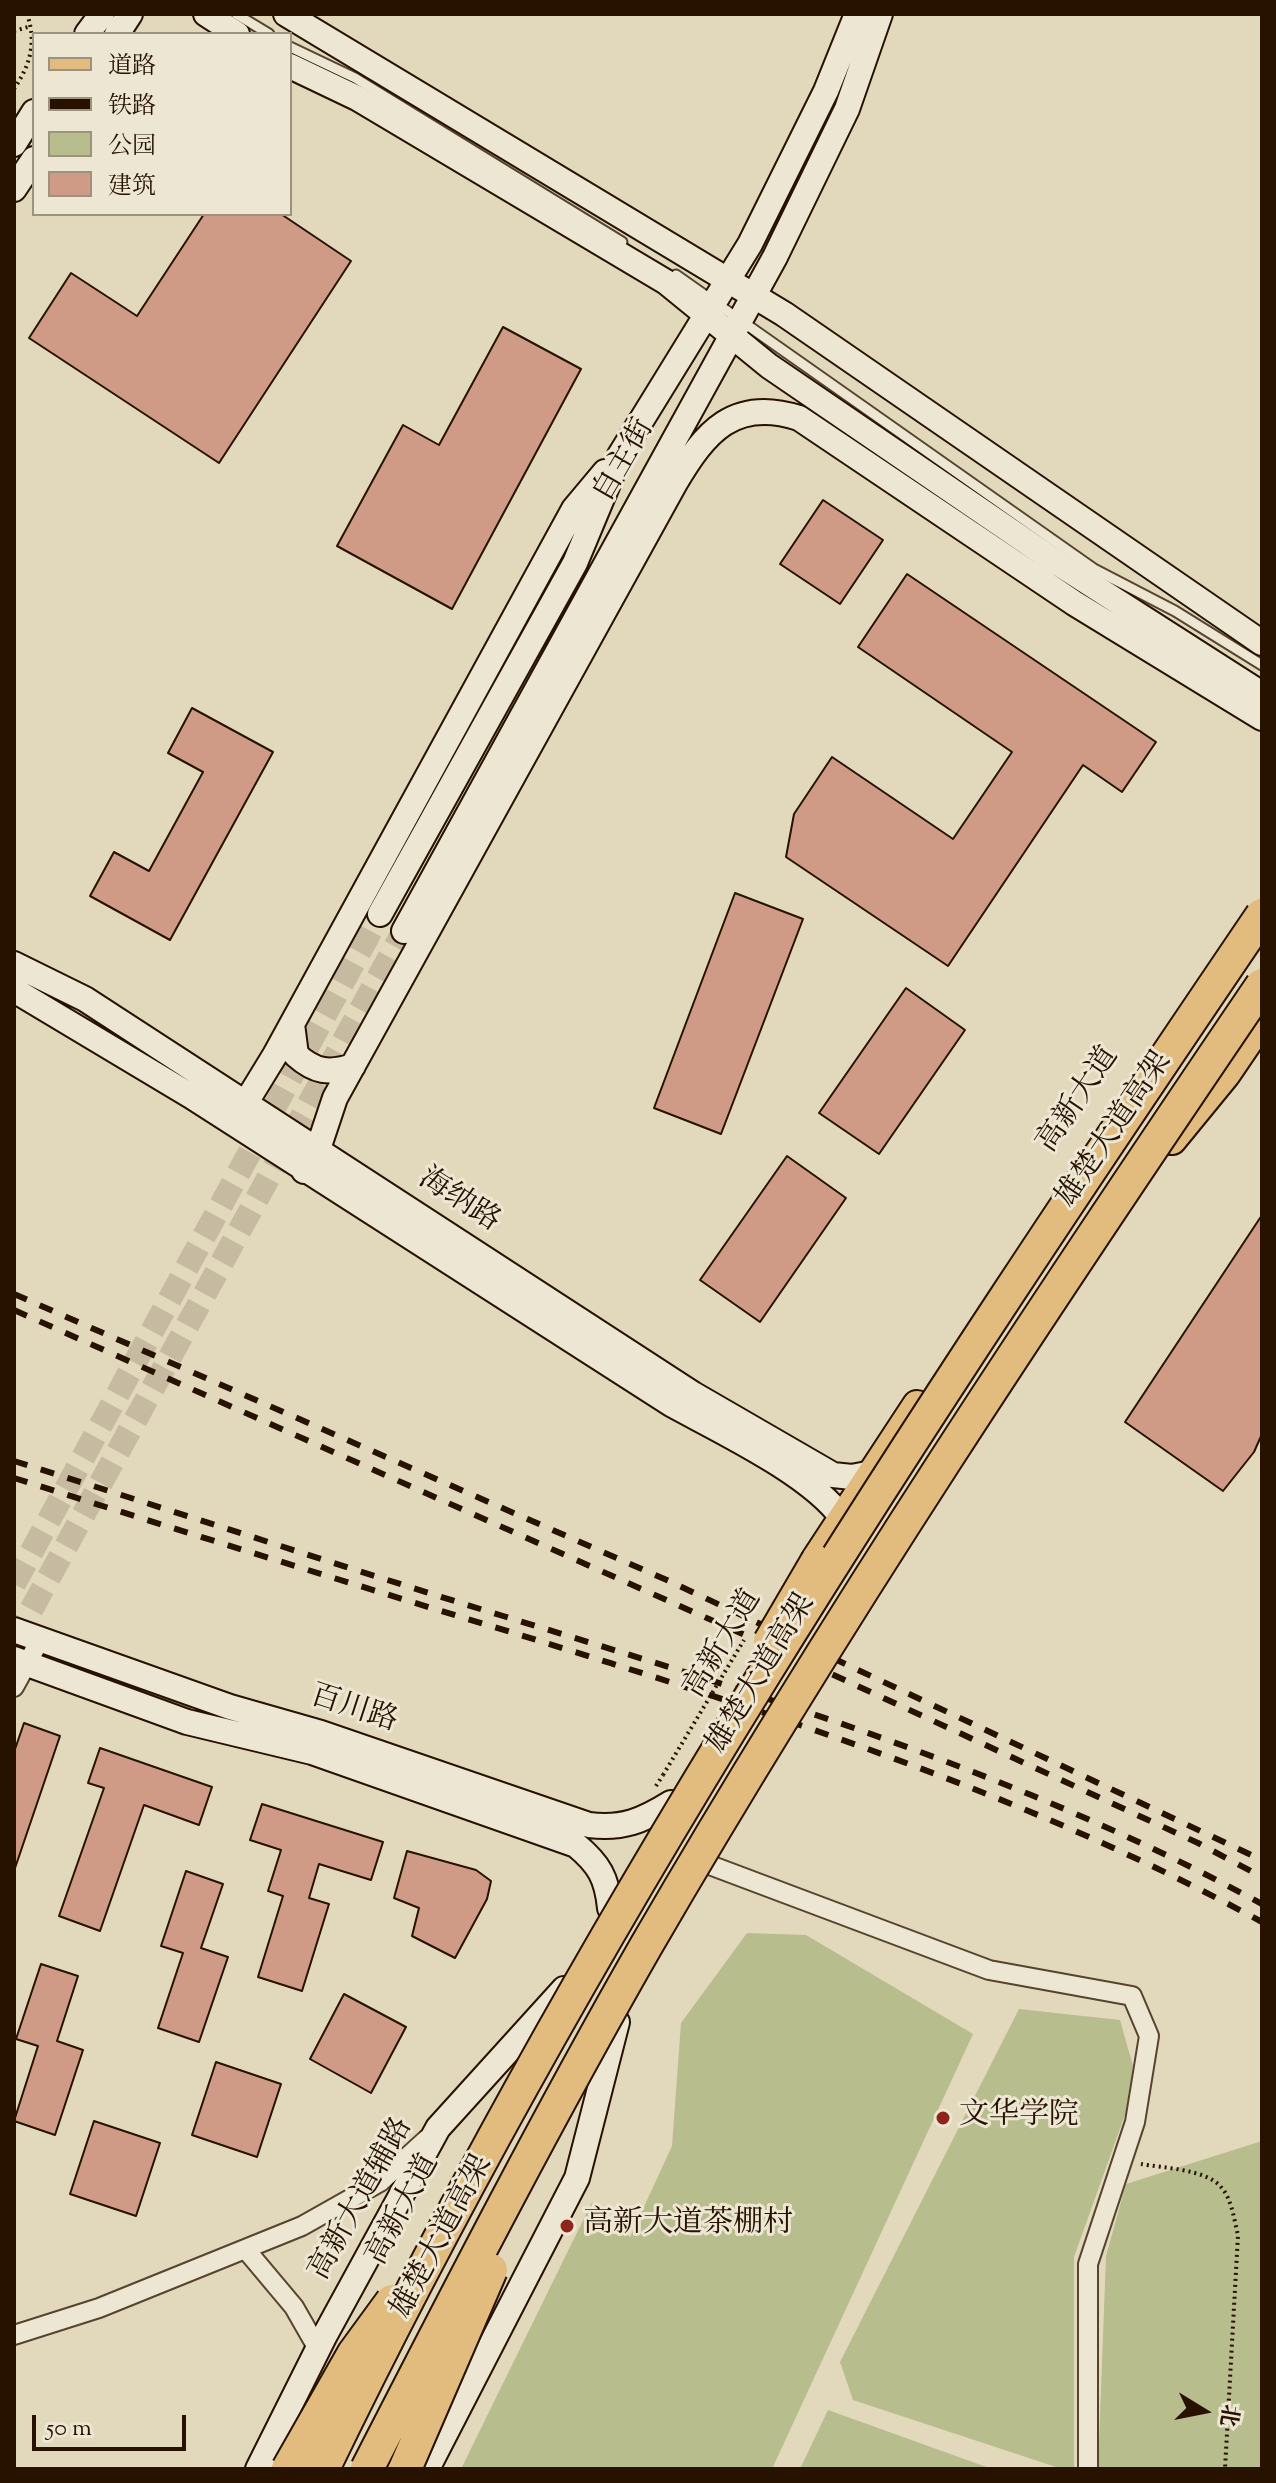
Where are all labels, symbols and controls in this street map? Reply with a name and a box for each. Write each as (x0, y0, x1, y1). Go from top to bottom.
legend (32, 32, 292, 216)
text: 道路 (108, 50, 156, 84)
text: 铁路 (108, 90, 156, 124)
text: 公园 (108, 130, 156, 164)
text: 建筑 (108, 170, 156, 204)
street label: 自主街 (588, 414, 664, 510)
street label: 高新大道 (1032, 1041, 1128, 1161)
street label: 雄楚大道高架 (1051, 1046, 1181, 1216)
street label: 海纳路 (410, 1162, 506, 1242)
street label: 高新大道 (679, 1584, 771, 1706)
street label: 雄楚大道高架 (701, 1589, 825, 1761)
street label: 百川路 (305, 1680, 401, 1742)
place label: 文华学院 (959, 2100, 1079, 2136)
marker: 文华学院 (934, 2109, 952, 2127)
street label: 高新大道辅路 (304, 2113, 422, 2287)
street label: 高新大道 (361, 2150, 449, 2272)
street label: 雄楚大道高架 (386, 2150, 502, 2326)
place label: 高新大道茶棚村 (583, 2208, 793, 2244)
marker: 高新大道茶棚村 (558, 2217, 576, 2235)
north arrow (1164, 2371, 1244, 2451)
scale bar (36, 2399, 190, 2449)
text: 北 (1210, 2402, 1245, 2429)
text: 50 m (46, 2412, 92, 2446)

